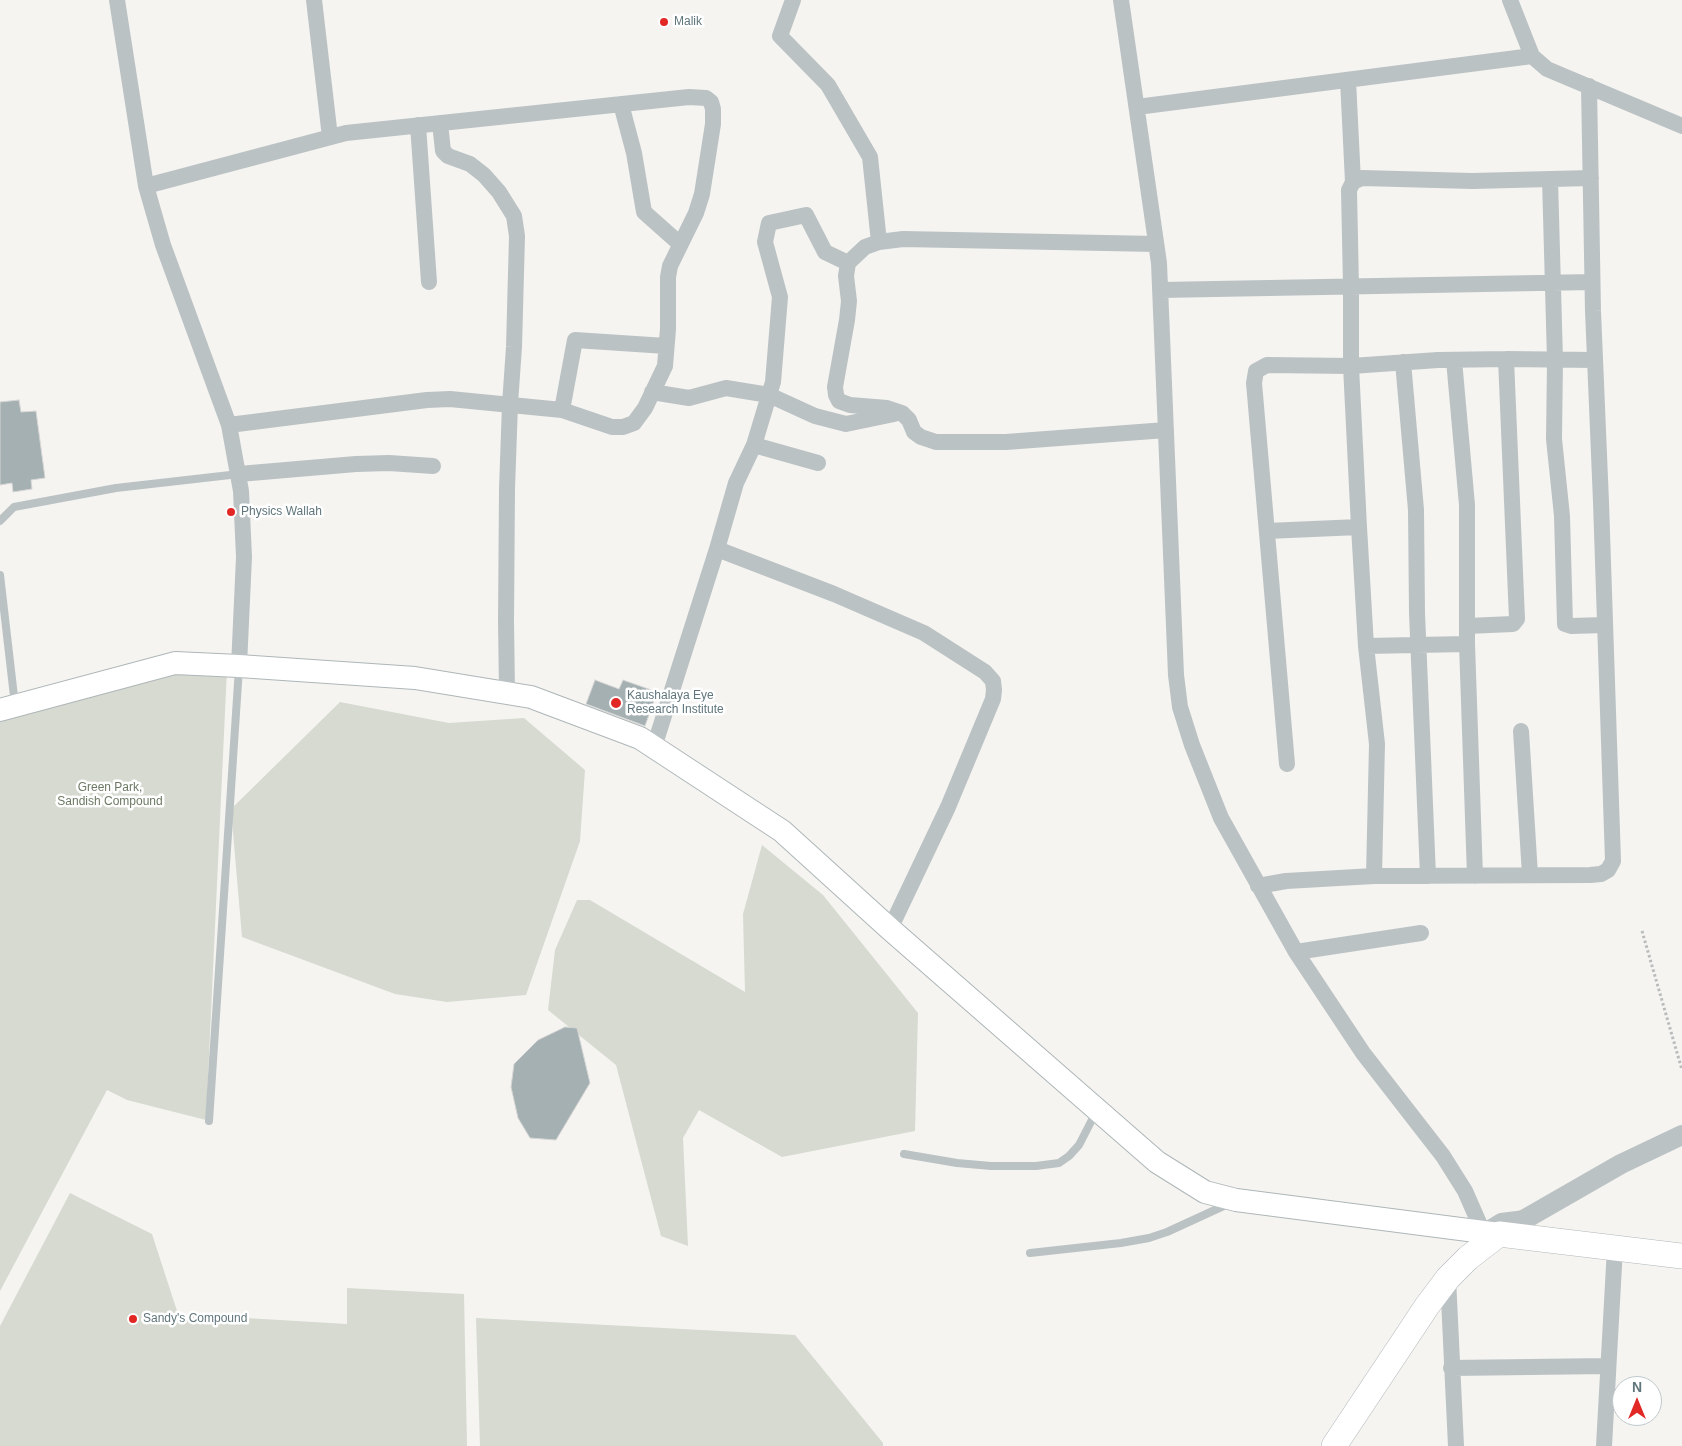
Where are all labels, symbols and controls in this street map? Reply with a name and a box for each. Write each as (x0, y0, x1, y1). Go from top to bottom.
place label: Malik (674, 15, 702, 29)
marker: Malik (658, 16, 670, 28)
place label: Physics Wallah (241, 505, 322, 519)
marker: Physics Wallah (225, 506, 237, 518)
place label: Kaushalaya Eye Research Institute (627, 689, 724, 717)
marker: Kaushalaya Eye Research Institute (609, 696, 623, 710)
park label: Green Park, Sandish Compound (57, 781, 163, 809)
place label: Sandy's Compound (143, 1312, 247, 1326)
marker: Sandy's Compound (127, 1313, 139, 1325)
north arrow (1612, 1376, 1662, 1426)
text: N (1632, 1379, 1642, 1395)

